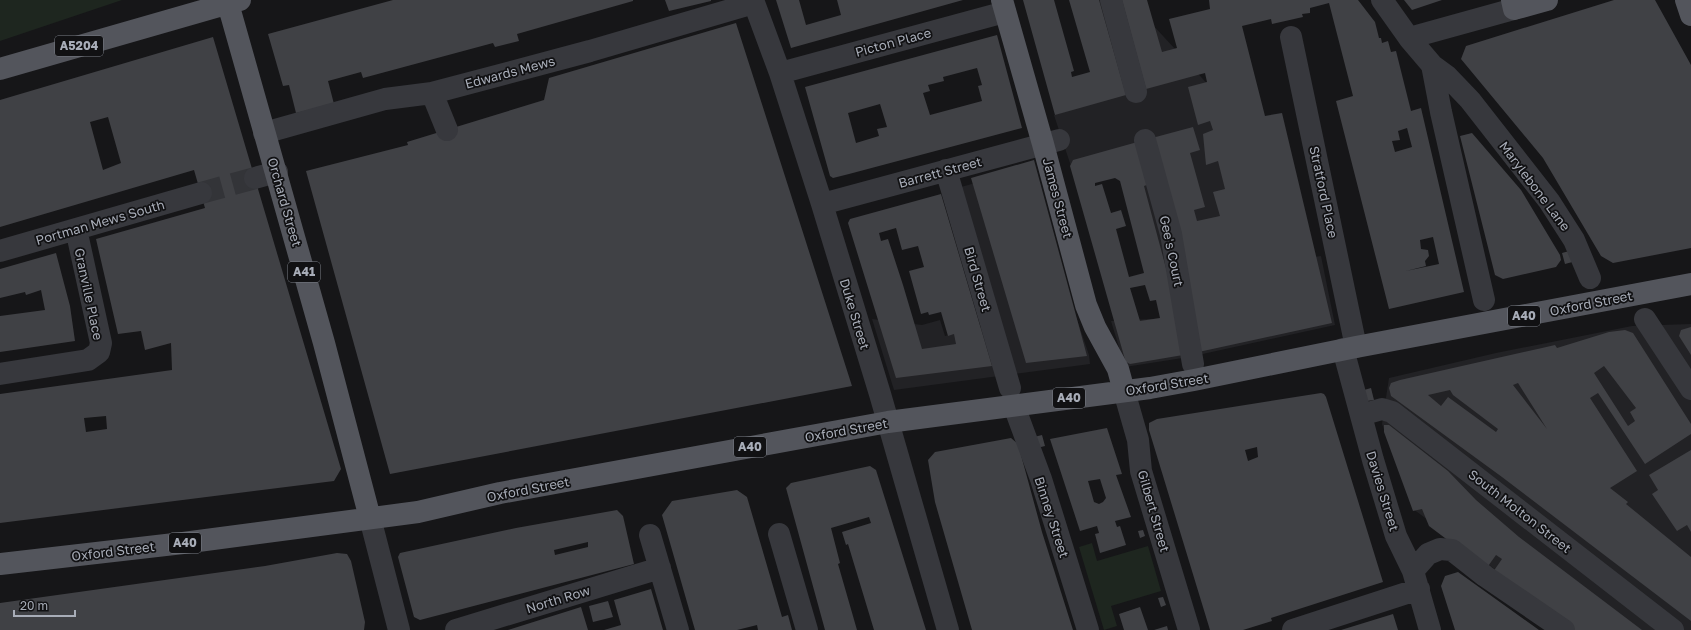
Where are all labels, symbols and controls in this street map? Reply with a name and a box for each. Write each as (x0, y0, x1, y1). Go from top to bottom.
street label: Picton Place (853, 24, 933, 60)
road number: A5204 (55, 36, 103, 56)
street label: Edwards Mews (463, 52, 557, 92)
street label: Marylebone Lane (1496, 138, 1574, 234)
street label: Stratford Place (1306, 144, 1342, 240)
street label: Barrett Street (897, 153, 983, 191)
street label: Orchard Street (265, 156, 305, 248)
street label: James Street (1040, 156, 1076, 240)
street label: Portman Mews South (34, 196, 166, 248)
street label: Gee's Court (1157, 214, 1187, 288)
street label: Bird Street (961, 245, 995, 313)
street label: Granville Place (71, 247, 107, 341)
road number: A41 (288, 262, 320, 282)
street label: Duke Street (837, 277, 873, 351)
street label: Oxford Street (1548, 287, 1634, 319)
road number: A40 (1508, 306, 1540, 326)
street label: Oxford Street (1124, 370, 1210, 398)
road number: A40 (1053, 388, 1085, 408)
street label: Oxford Street (803, 415, 889, 445)
road number: A40 (734, 437, 766, 457)
street label: Davies Street (1363, 449, 1403, 533)
street label: South Molton Street (1465, 466, 1575, 556)
street label: Gilbert Street (1135, 468, 1173, 554)
street label: Oxford Street (485, 473, 571, 505)
street label: Binney Street (1031, 474, 1073, 560)
road number: A40 (169, 533, 201, 553)
street label: Oxford Street (70, 538, 156, 564)
street label: North Row (524, 582, 593, 616)
scale bar (14, 592, 75, 618)
text: 20 m (20, 598, 48, 613)

